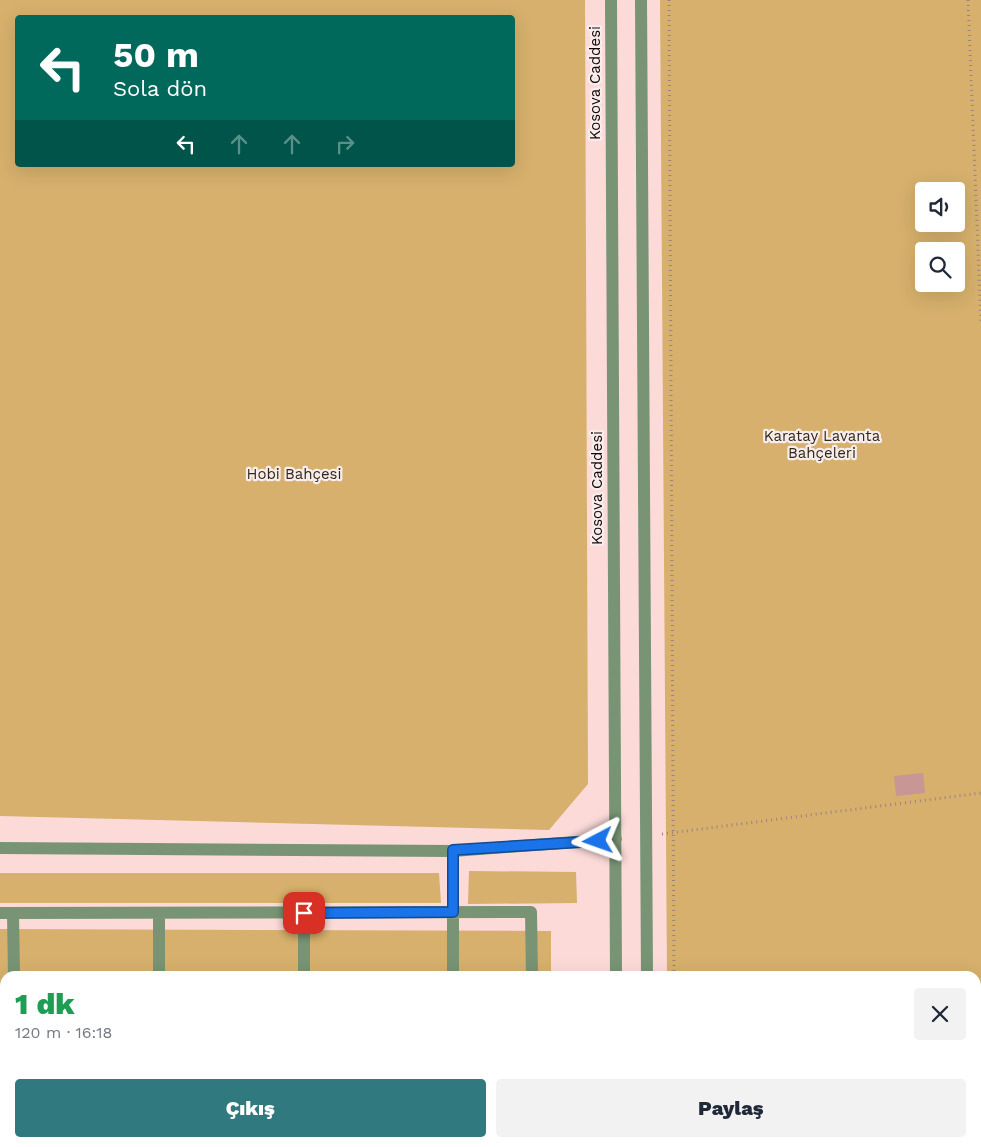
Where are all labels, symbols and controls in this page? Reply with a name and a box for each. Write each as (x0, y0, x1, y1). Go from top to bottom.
street label: Kosova Caddesi (586, 26, 604, 140)
text: 50 m (113, 34, 199, 76)
icon: left (30, 35, 95, 100)
text: Sola dön (113, 76, 207, 101)
icon: left (172, 130, 200, 158)
icon: ahead (225, 130, 253, 158)
icon: ahead (278, 130, 306, 158)
icon: right (331, 130, 359, 158)
map controls (915, 182, 965, 292)
button: sound (915, 182, 965, 232)
button: search (915, 242, 965, 292)
park label: Karatay Lavanta Bahçeleri (764, 427, 881, 462)
street label: Kosova Caddesi (588, 431, 606, 545)
park label: Hobi Bahçesi (247, 465, 341, 483)
position arrow (571, 814, 623, 866)
pin (283, 892, 325, 934)
icon: arrive (290, 899, 318, 927)
text: 1 dk (15, 986, 74, 1021)
button: close (914, 988, 966, 1040)
text: 120 m · 16:18 (15, 1023, 112, 1042)
button: Çıkış (15, 1079, 486, 1137)
button: Paylaş (496, 1079, 966, 1137)

